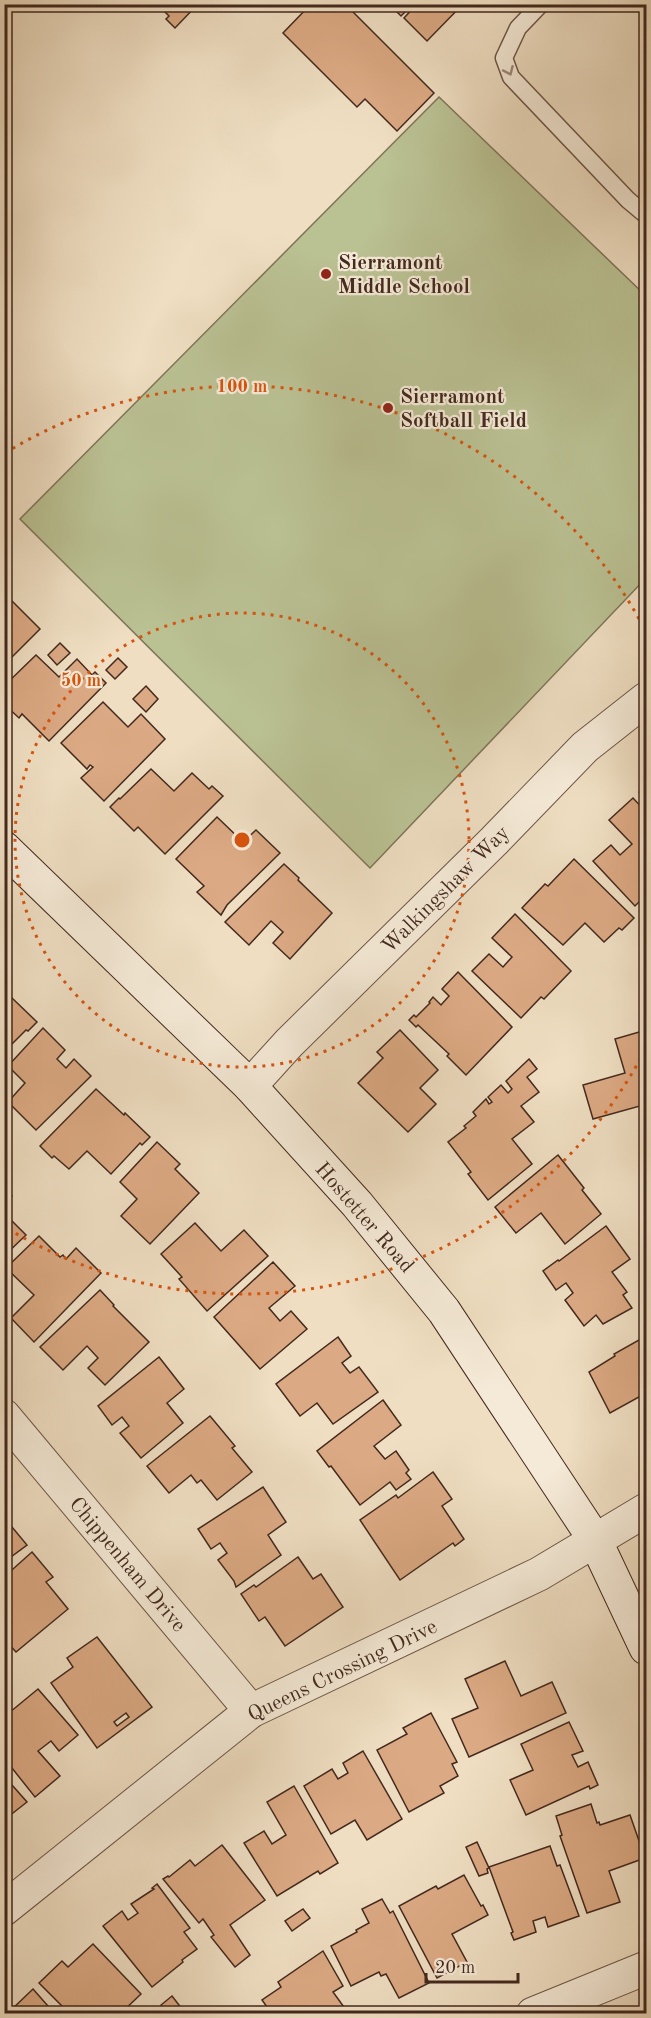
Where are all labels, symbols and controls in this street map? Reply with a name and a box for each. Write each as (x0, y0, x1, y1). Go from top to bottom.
one-way arrow (502, 64, 514, 75)
place label: Sierramont Middle School (338, 253, 470, 298)
marker: Sierramont Middle School (319, 267, 333, 281)
text: 100 m (217, 378, 267, 396)
place label: Sierramont Softball Field (400, 387, 527, 432)
marker: Sierramont Softball Field (381, 401, 395, 415)
text: 50 m (61, 672, 101, 690)
street label: Walkingshaw Way (378, 822, 514, 958)
centre of rings (232, 830, 252, 850)
street label: Hostetter Road (310, 1159, 417, 1277)
street label: Chippenham Drive (65, 1494, 189, 1636)
street label: Queens Crossing Drive (245, 1616, 441, 1726)
scale bar (426, 1946, 518, 1984)
text: 20 m (435, 1959, 475, 1977)

